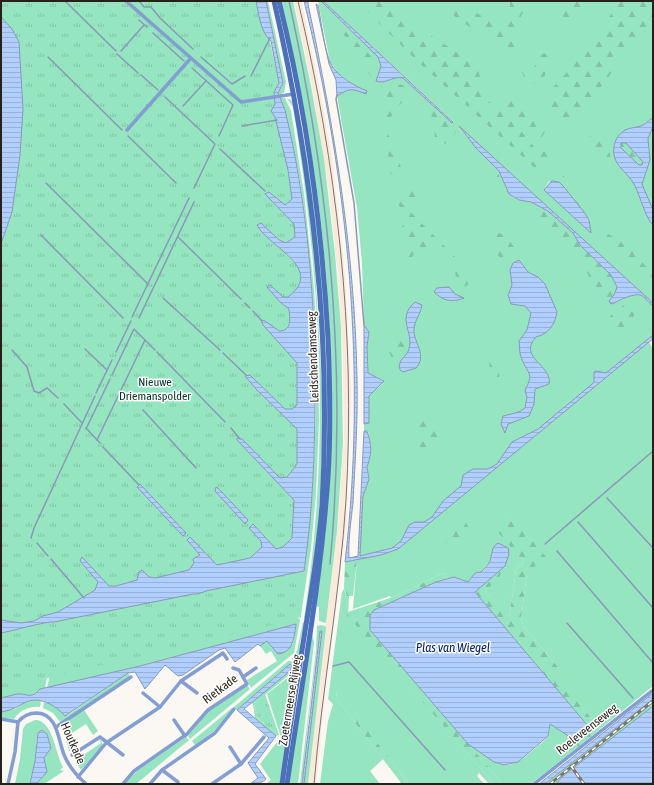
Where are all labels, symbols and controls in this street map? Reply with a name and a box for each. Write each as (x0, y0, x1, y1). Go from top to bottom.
street label: Leidschendamseweg (304, 310, 322, 403)
park label: Nieuwe Driemanspolder (119, 375, 191, 403)
water label: Plas van Wiegel (416, 640, 490, 655)
street label: Zoetermeerse Rijweg (276, 652, 304, 747)
street label: Rietkade (200, 671, 240, 707)
street label: Roeleveenseweg (553, 700, 621, 757)
street label: Houtkade (58, 720, 88, 766)

